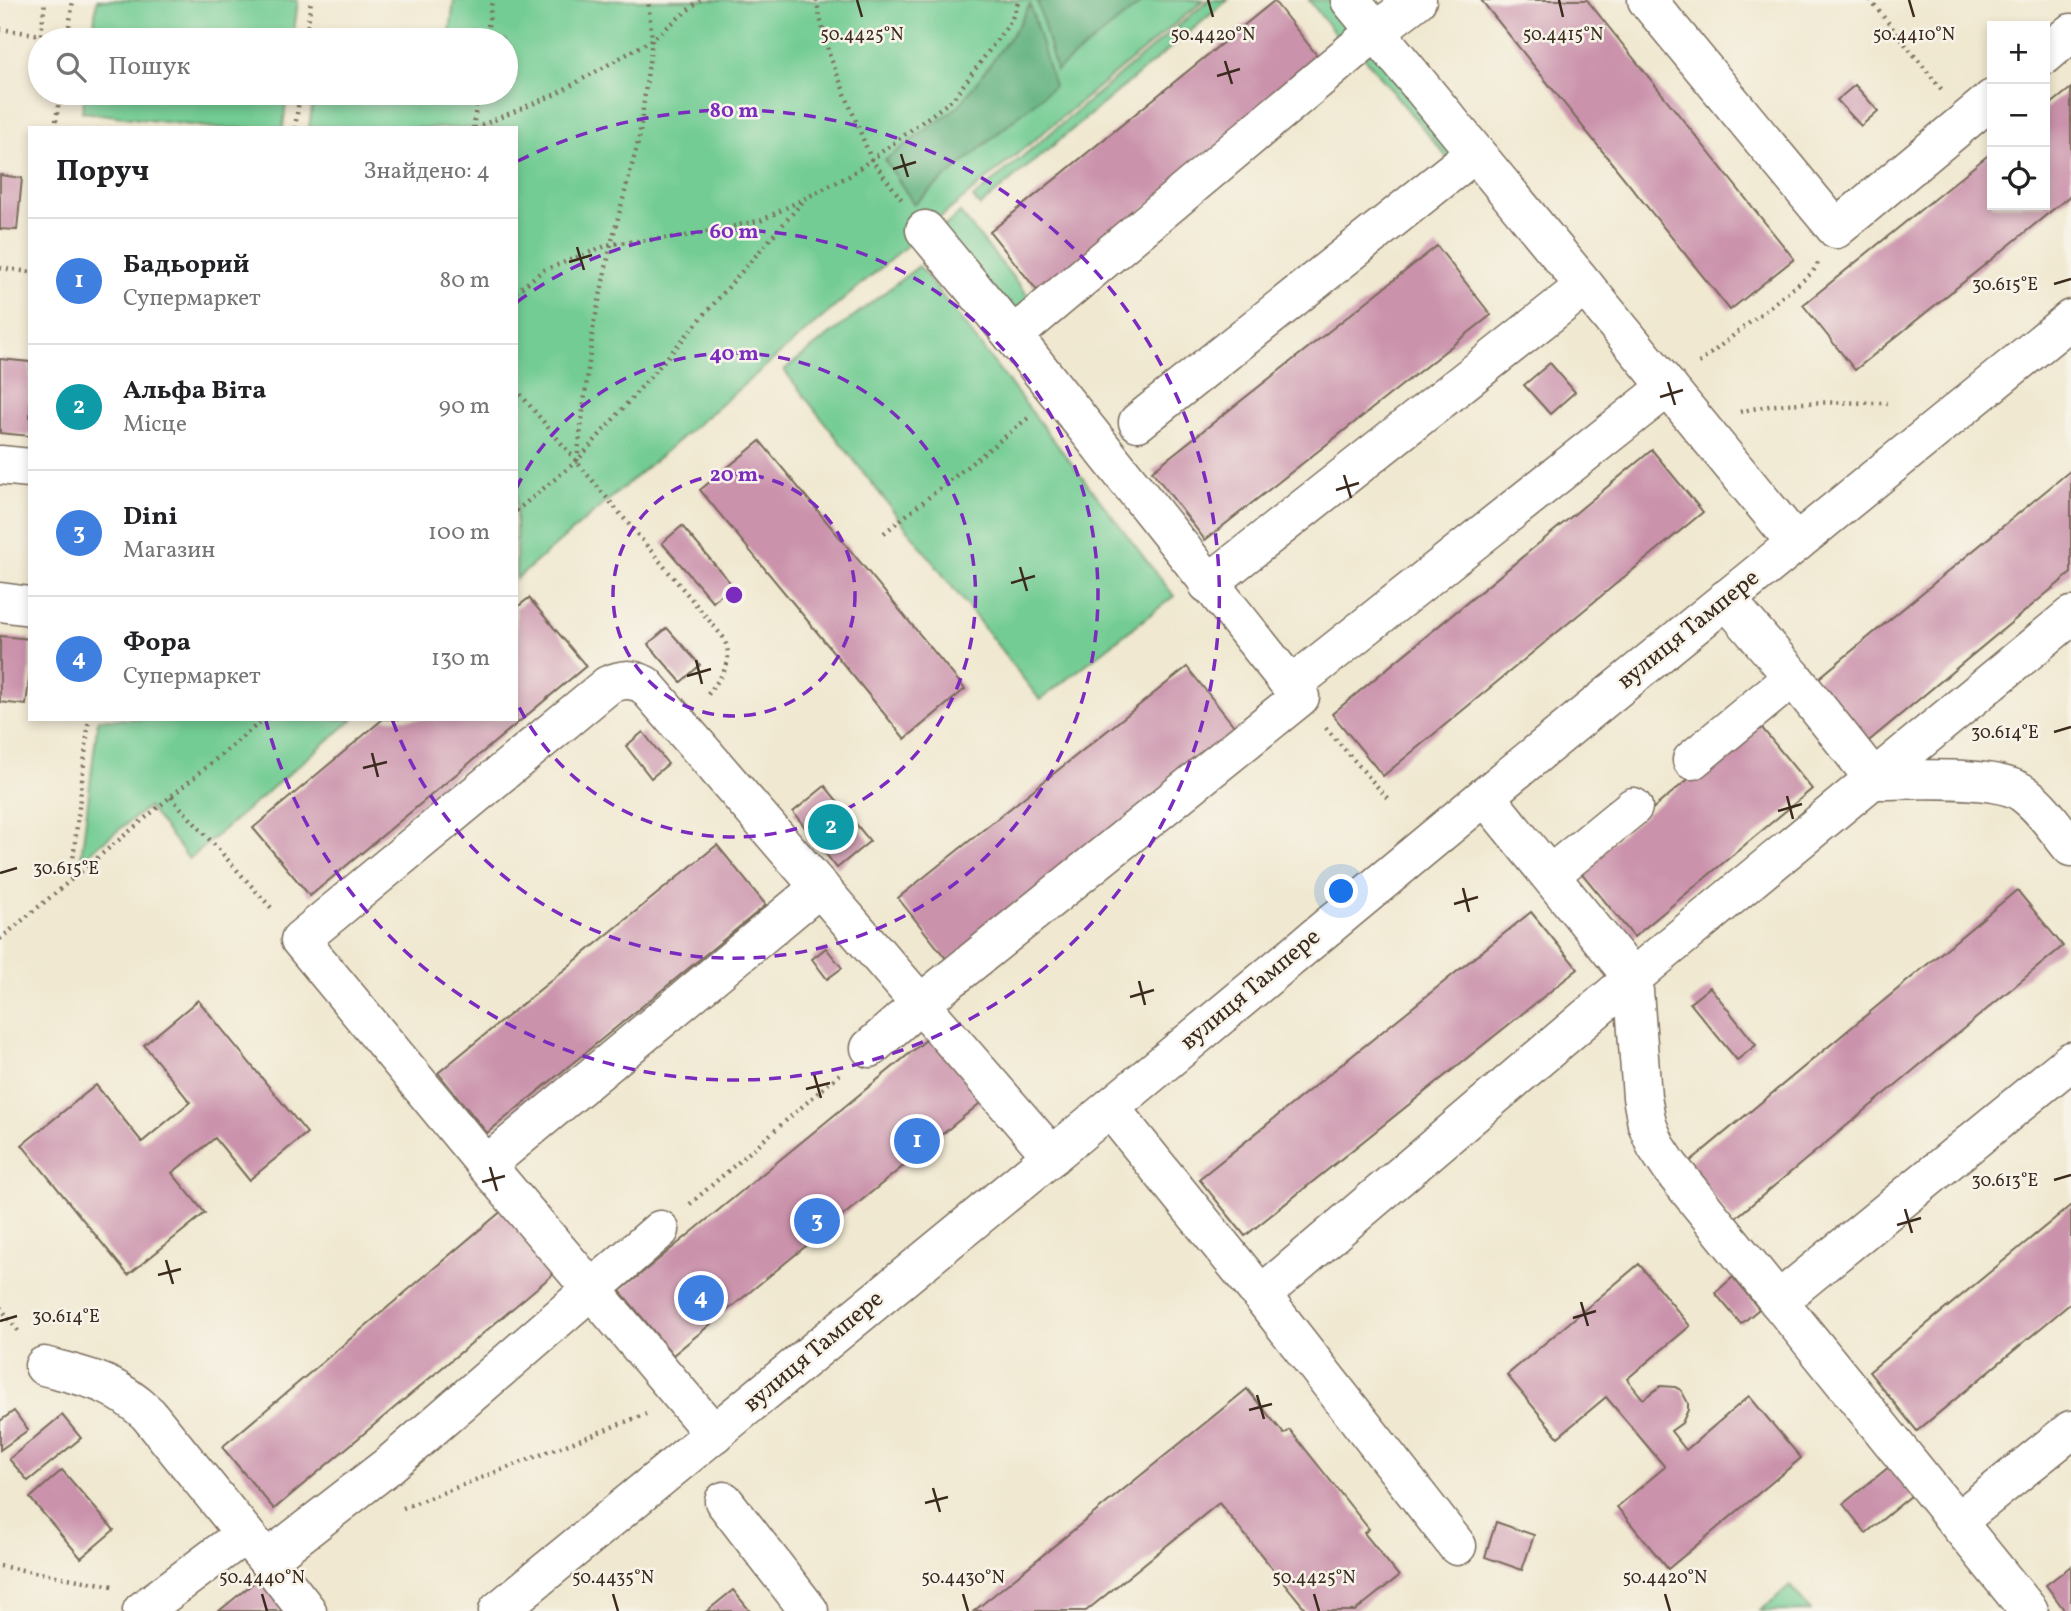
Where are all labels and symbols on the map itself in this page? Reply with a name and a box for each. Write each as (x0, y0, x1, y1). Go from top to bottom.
text: 50.4425°N (820, 23, 904, 48)
text: 50.4420°N (1171, 23, 1255, 48)
text: 50.4415°N (1523, 23, 1603, 48)
text: 50.4410°N (1873, 23, 1955, 48)
text: 80 m (710, 97, 758, 126)
text: 60 m (710, 218, 758, 247)
text: 30.615°E (1972, 273, 2038, 298)
text: 40 m (709, 340, 759, 369)
text: 20 m (710, 461, 758, 490)
street label: вулиця Тампере (1611, 562, 1767, 698)
centre of rings (722, 583, 746, 607)
text: 30.614°E (1971, 721, 2039, 746)
pin: 2 (808, 801, 854, 853)
text: 30.615°E (33, 857, 99, 882)
your location (1324, 874, 1358, 908)
street label: вулиця Тампере (1173, 921, 1329, 1059)
pin: 1 (894, 1115, 940, 1167)
text: 30.613°E (1972, 1169, 2039, 1194)
pin: 3 (794, 1195, 840, 1247)
pin: 4 (678, 1272, 724, 1324)
street label: вулиця Тампере (736, 1283, 892, 1421)
text: 30.614°E (32, 1305, 100, 1330)
text: 50.4440°N (219, 1566, 305, 1591)
text: 50.4435°N (572, 1566, 654, 1591)
text: 50.4430°N (921, 1566, 1005, 1591)
text: 50.4425°N (1272, 1566, 1356, 1591)
text: 50.4420°N (1623, 1566, 1707, 1591)

